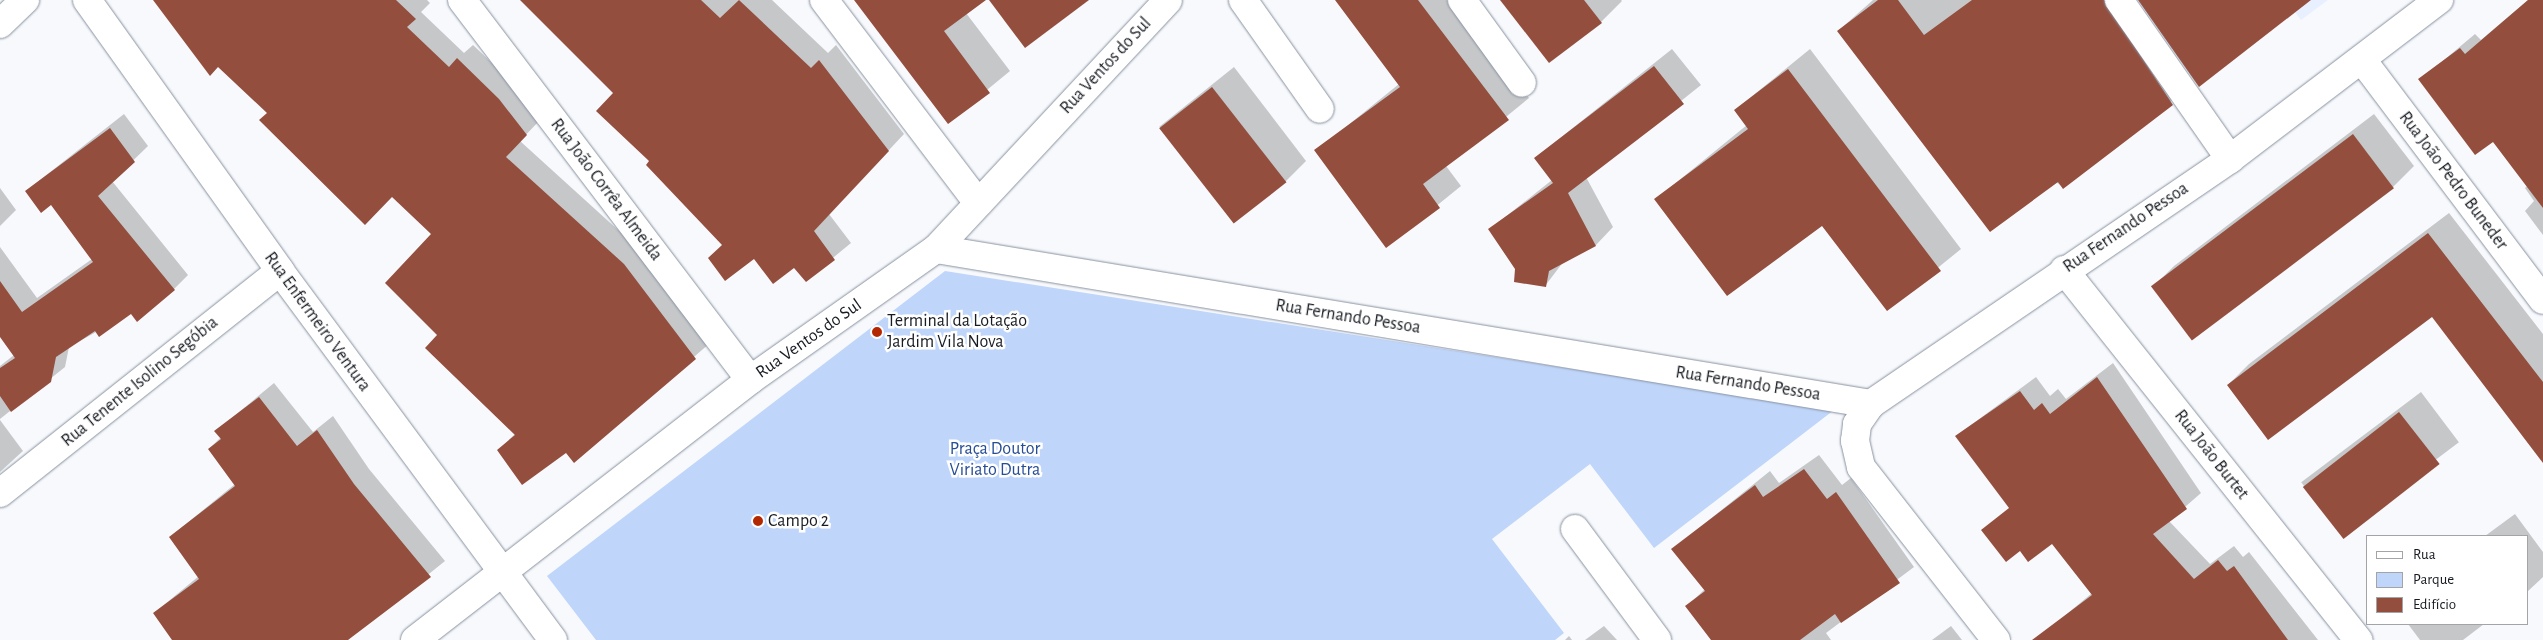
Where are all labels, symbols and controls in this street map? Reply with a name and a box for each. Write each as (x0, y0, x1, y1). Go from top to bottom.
street label: Rua Ventos do Sul (1056, 13, 1156, 119)
street label: Rua João Pedro Buneder (2394, 108, 2512, 254)
street label: Rua João Corrêa Almeida (545, 115, 667, 265)
street label: Rua Fernando Pessoa (2059, 178, 2193, 278)
street label: Rua Enfermeiro Ventura (259, 248, 375, 396)
street label: Rua Ventos do Sul (752, 295, 866, 383)
street label: Rua Fernando Pessoa (1274, 295, 1422, 339)
place label: Terminal da Lotação Jardim Vila Nova (887, 311, 1027, 354)
street label: Rua Tenente Isolino Segóbia (57, 312, 223, 452)
marker: Terminal da Lotação Jardim Vila Nova (871, 326, 883, 338)
street label: Rua Fernando Pessoa (1674, 362, 1822, 406)
street label: Rua João Burtet (2169, 406, 2253, 504)
park label: Praça Doutor Viriato Dutra (950, 439, 1040, 482)
place label: Campo 2 (768, 510, 829, 532)
marker: Campo 2 (752, 515, 764, 527)
legend (2366, 535, 2528, 625)
text: Rua (2413, 547, 2436, 562)
text: Parque (2413, 572, 2454, 587)
text: Edifício (2413, 597, 2456, 612)

